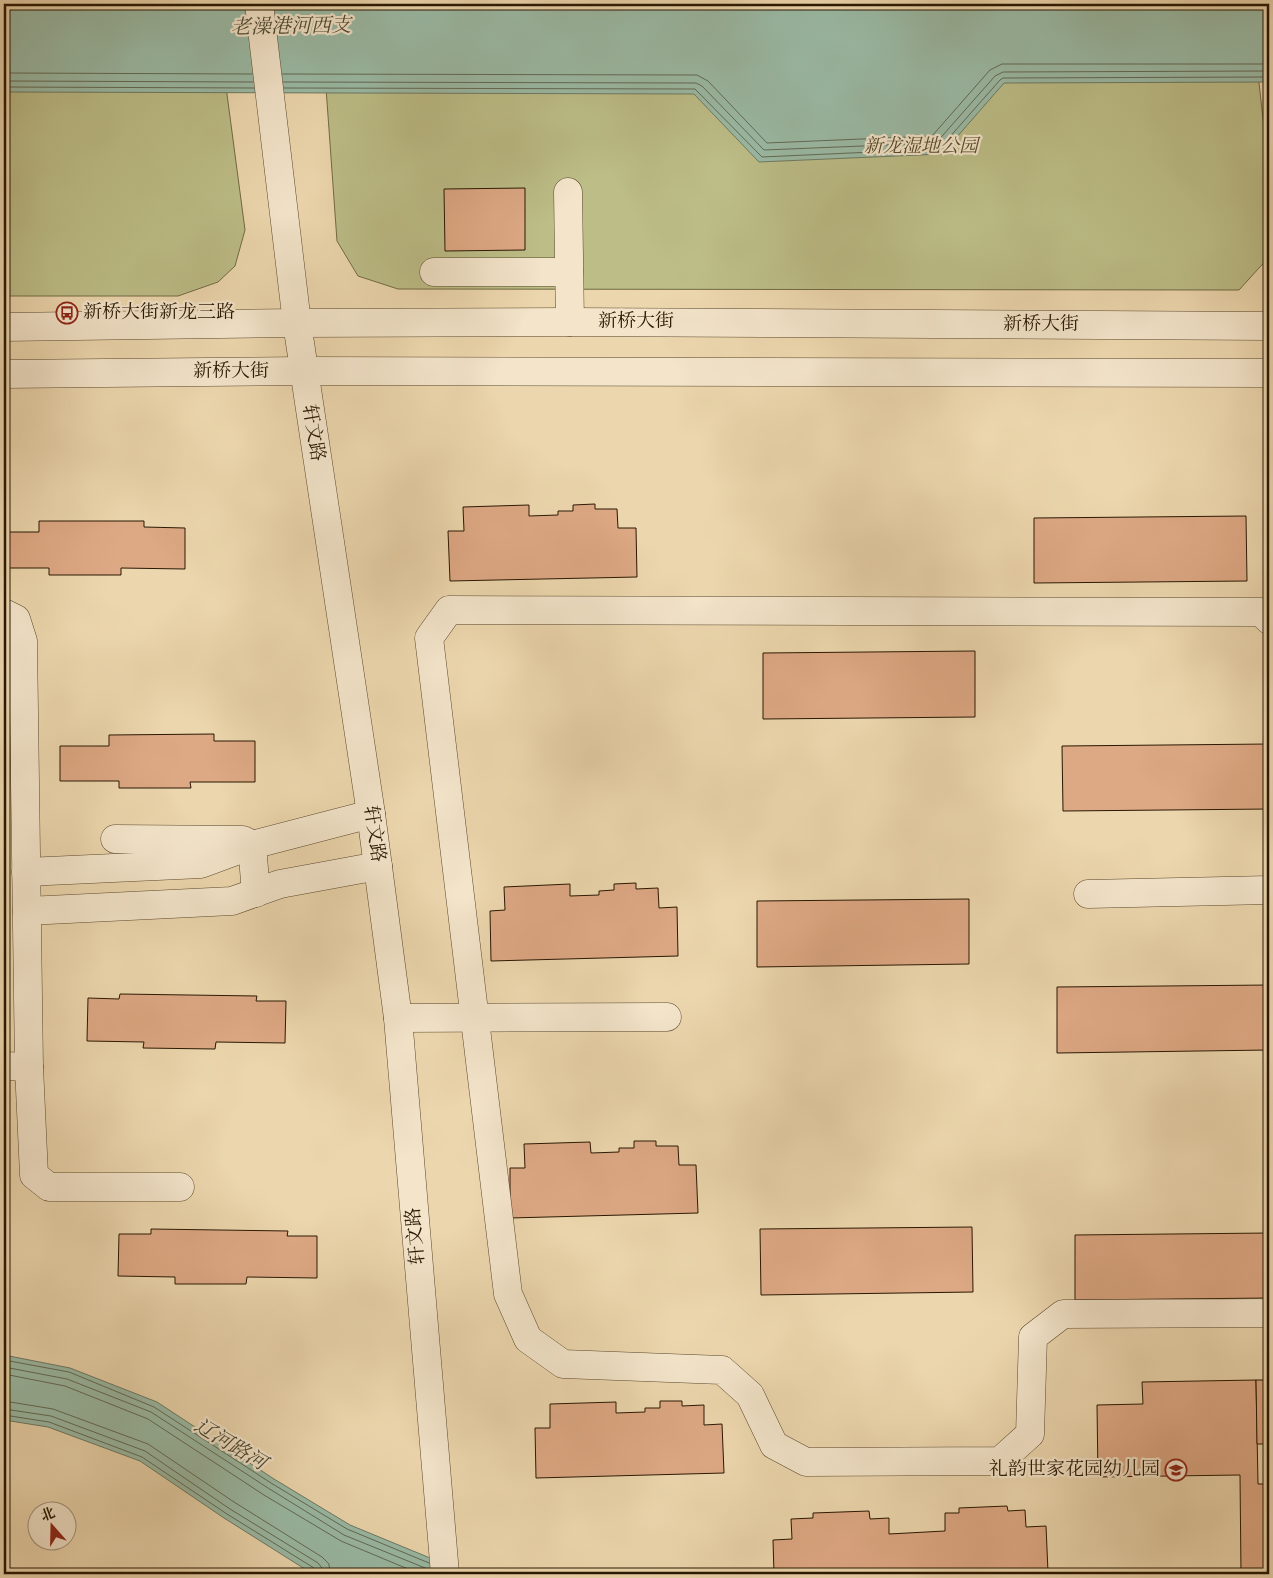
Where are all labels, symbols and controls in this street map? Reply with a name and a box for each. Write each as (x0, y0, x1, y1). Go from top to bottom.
water label: 老澡港河西支 (231, 13, 354, 41)
park label: 新龙湿地公园 (864, 135, 981, 159)
bus stop icon: 新桥大街新龙三路 (55, 301, 79, 325)
place label: 新桥大街新龙三路 (83, 301, 235, 325)
street label: 新桥大街 (598, 310, 674, 334)
street label: 新桥大街 (1003, 313, 1079, 337)
street label: 新桥大街 (193, 360, 269, 384)
street label: 轩文路 (297, 403, 329, 463)
street label: 轩文路 (358, 804, 390, 864)
street label: 轩文路 (402, 1207, 430, 1265)
water label: 辽河路河 (189, 1414, 273, 1478)
place label: 礼韵世家花园幼儿园 (989, 1458, 1160, 1482)
school or university icon: 礼韵世家花园幼儿园 (1164, 1458, 1188, 1482)
north arrow (28, 1500, 78, 1550)
text: 北 (38, 1504, 58, 1526)

